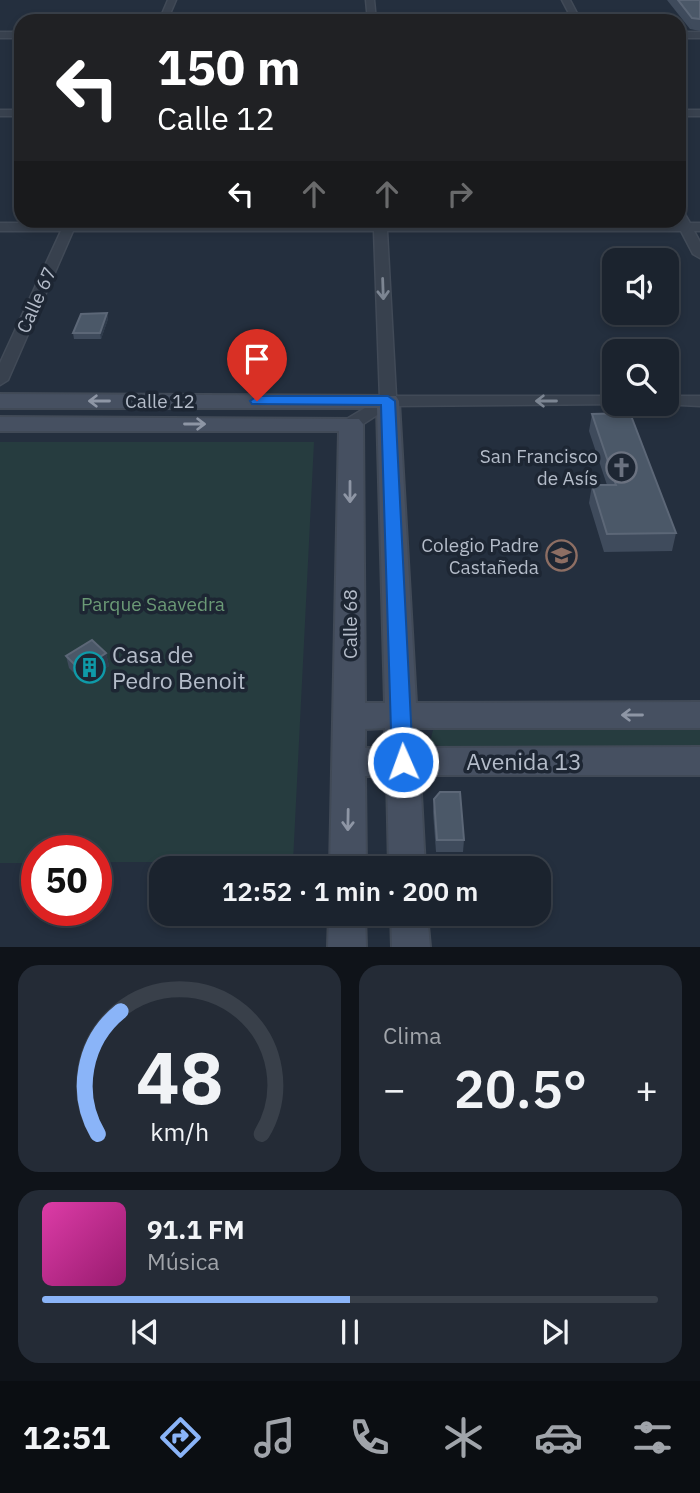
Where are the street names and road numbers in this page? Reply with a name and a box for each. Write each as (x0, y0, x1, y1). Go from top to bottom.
street label: Calle 67 (11, 263, 61, 337)
street label: Calle 12 (125, 389, 195, 413)
street label: Calle 68 (338, 589, 362, 659)
street label: Avenida 13 (466, 746, 582, 776)

